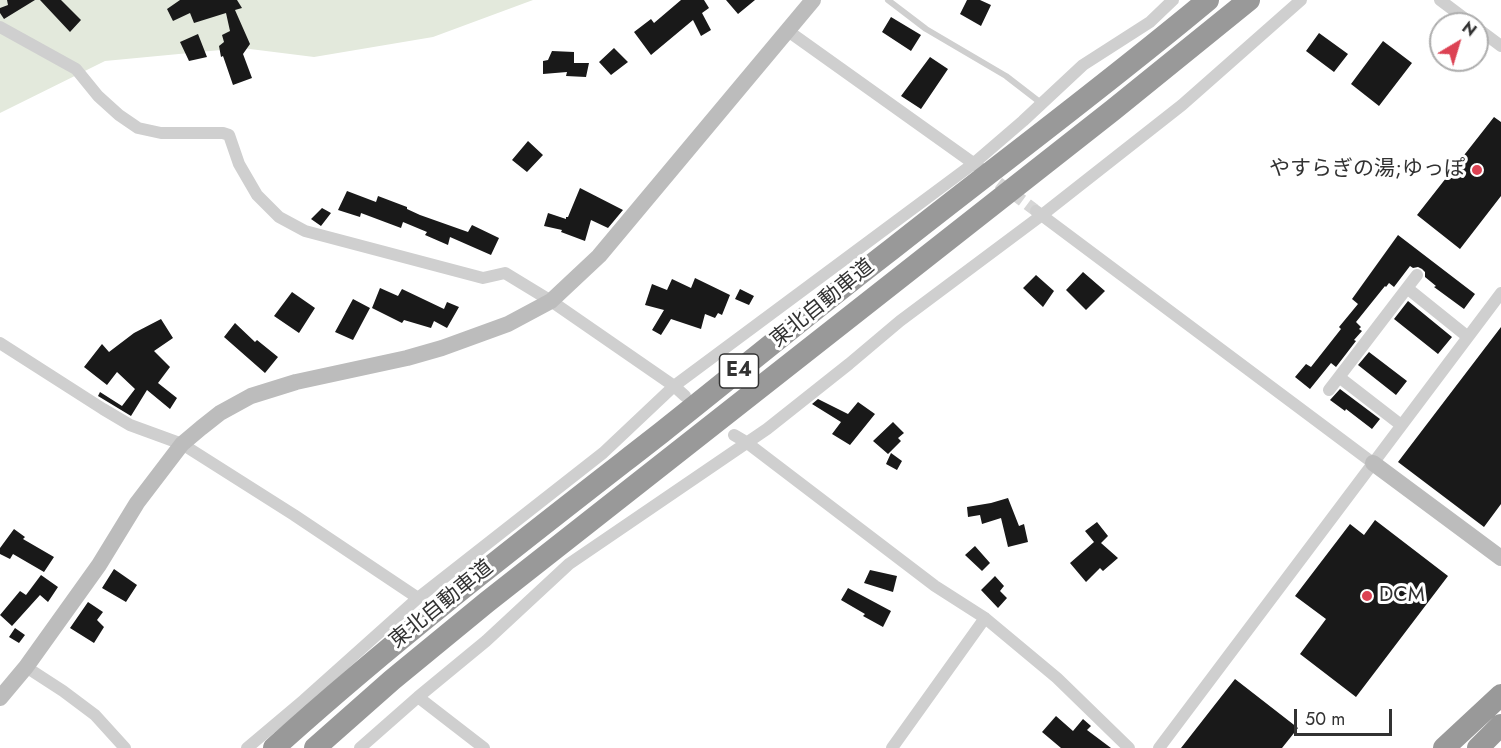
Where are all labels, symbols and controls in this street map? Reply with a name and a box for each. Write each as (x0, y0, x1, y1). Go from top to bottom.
north arrow (1429, 12, 1489, 72)
text: N (1457, 16, 1481, 42)
place label: やすらぎの湯;ゆっぽ (1269, 157, 1465, 183)
marker: やすらぎの湯;ゆっぽ (1470, 163, 1484, 177)
street label: 東北自動車道 (766, 255, 880, 353)
road number: E4 (720, 354, 758, 388)
street label: 東北自動車道 (385, 556, 499, 654)
place label: DCM (1379, 583, 1425, 609)
marker: DCM (1360, 589, 1374, 603)
scale bar (1297, 697, 1394, 735)
text: 50 m (1305, 706, 1345, 732)

